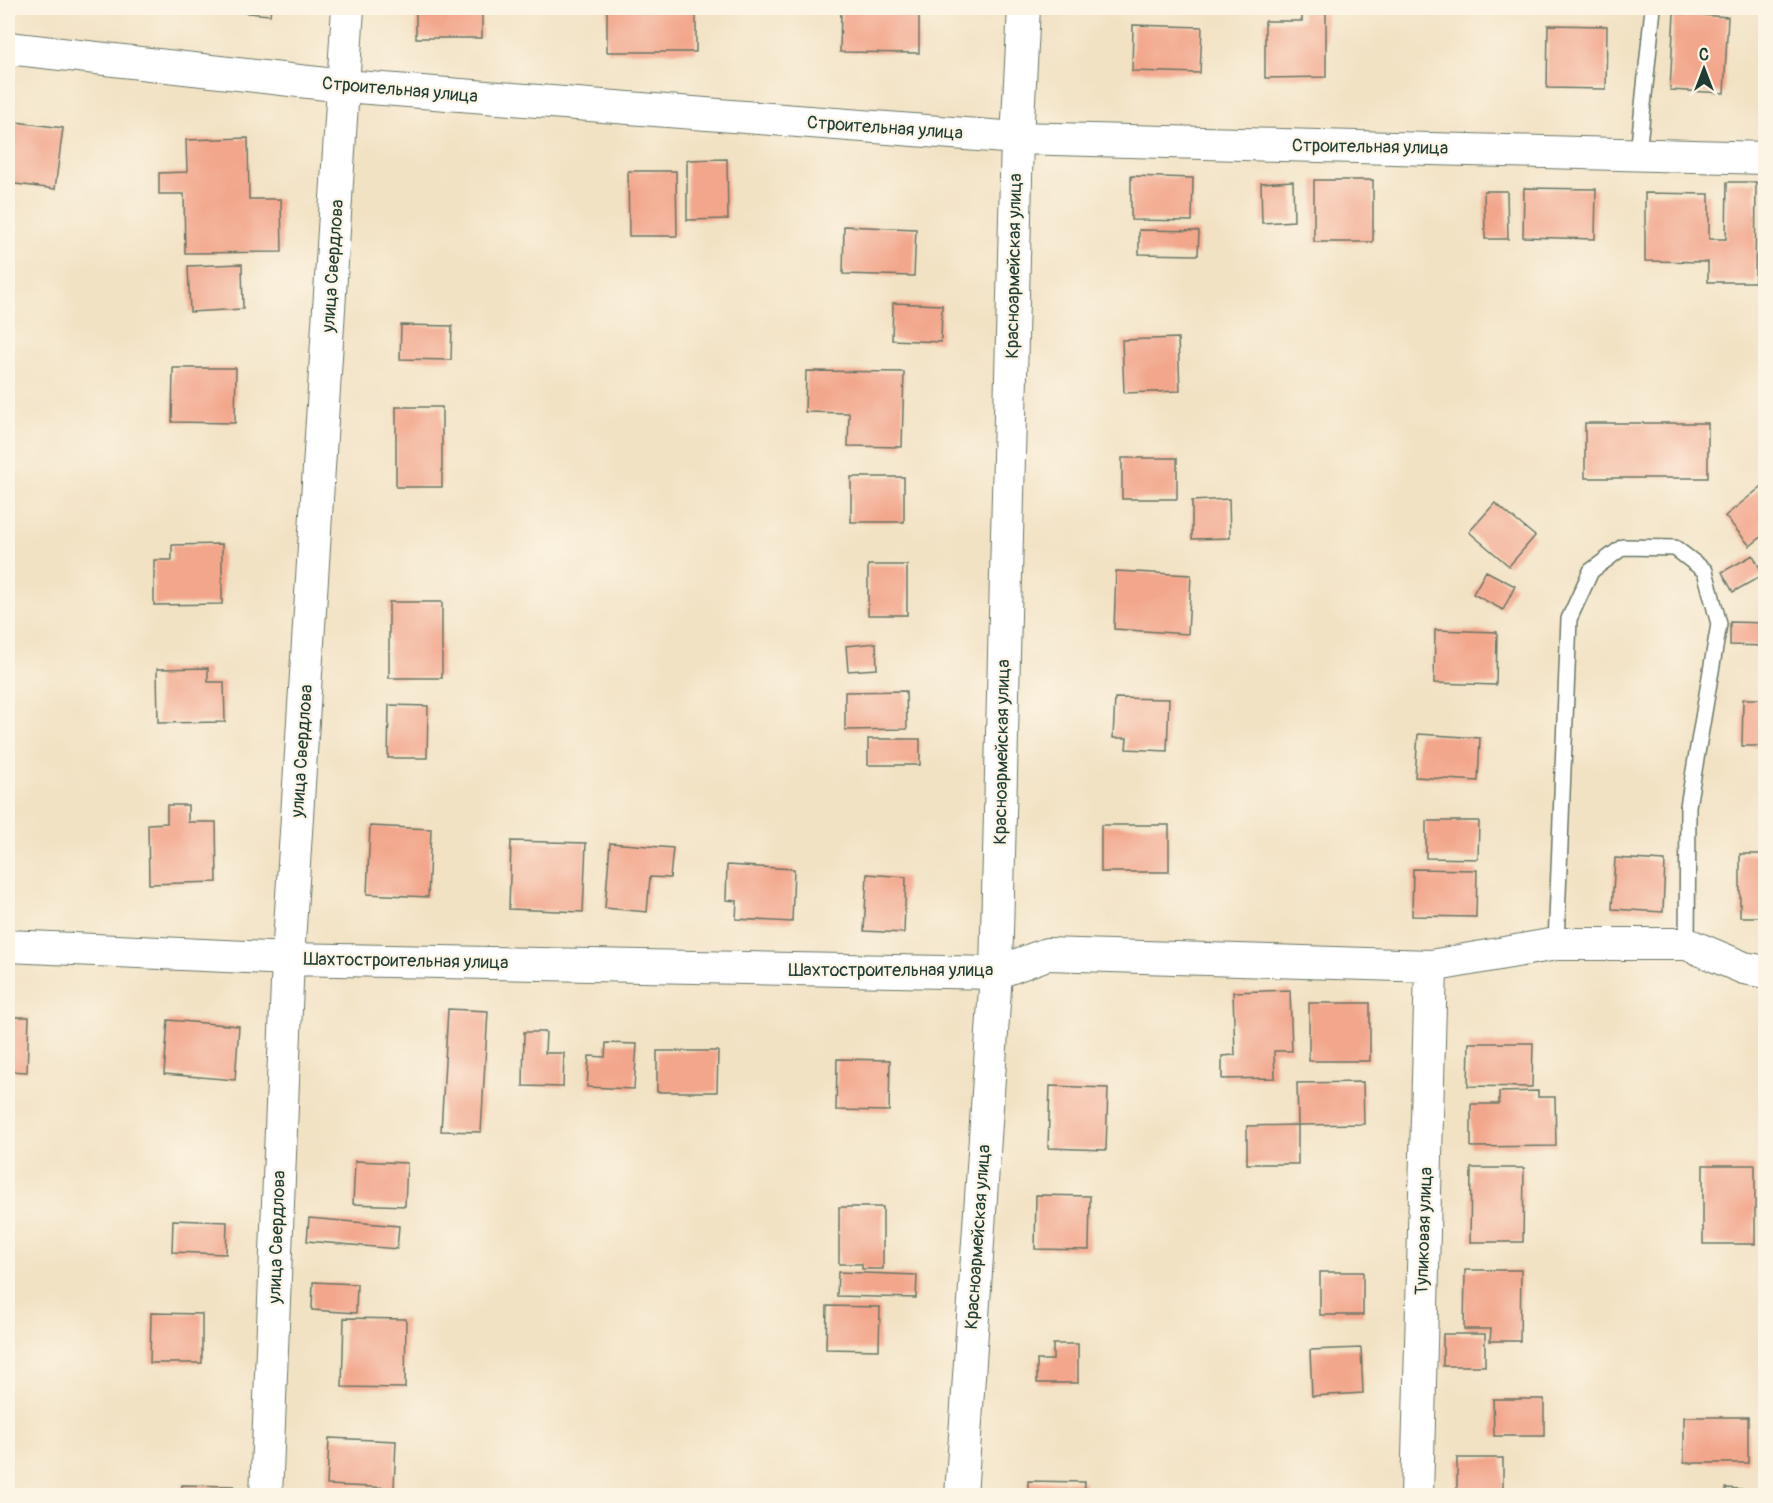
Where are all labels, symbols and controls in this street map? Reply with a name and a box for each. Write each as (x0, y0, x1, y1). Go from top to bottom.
north arrow (1674, 39, 1734, 99)
text: С (1699, 45, 1709, 65)
street label: Строительная улица (321, 72, 479, 108)
street label: Строительная улица (806, 111, 964, 145)
street label: Строительная улица (1292, 134, 1448, 160)
street label: Красноармейская улица (1001, 173, 1027, 359)
street label: улица Свердлова (317, 199, 349, 334)
street label: Красноармейская улица (989, 659, 1015, 845)
street label: улица Свердлова (286, 684, 318, 819)
street label: Шахтостроительная улица (303, 948, 509, 974)
street label: Шахтостроительная улица (789, 959, 993, 982)
street label: Красноармейская улица (960, 1144, 996, 1330)
street label: Тупиковая улица (1410, 1167, 1438, 1295)
street label: улица Свердлова (263, 1170, 291, 1305)

